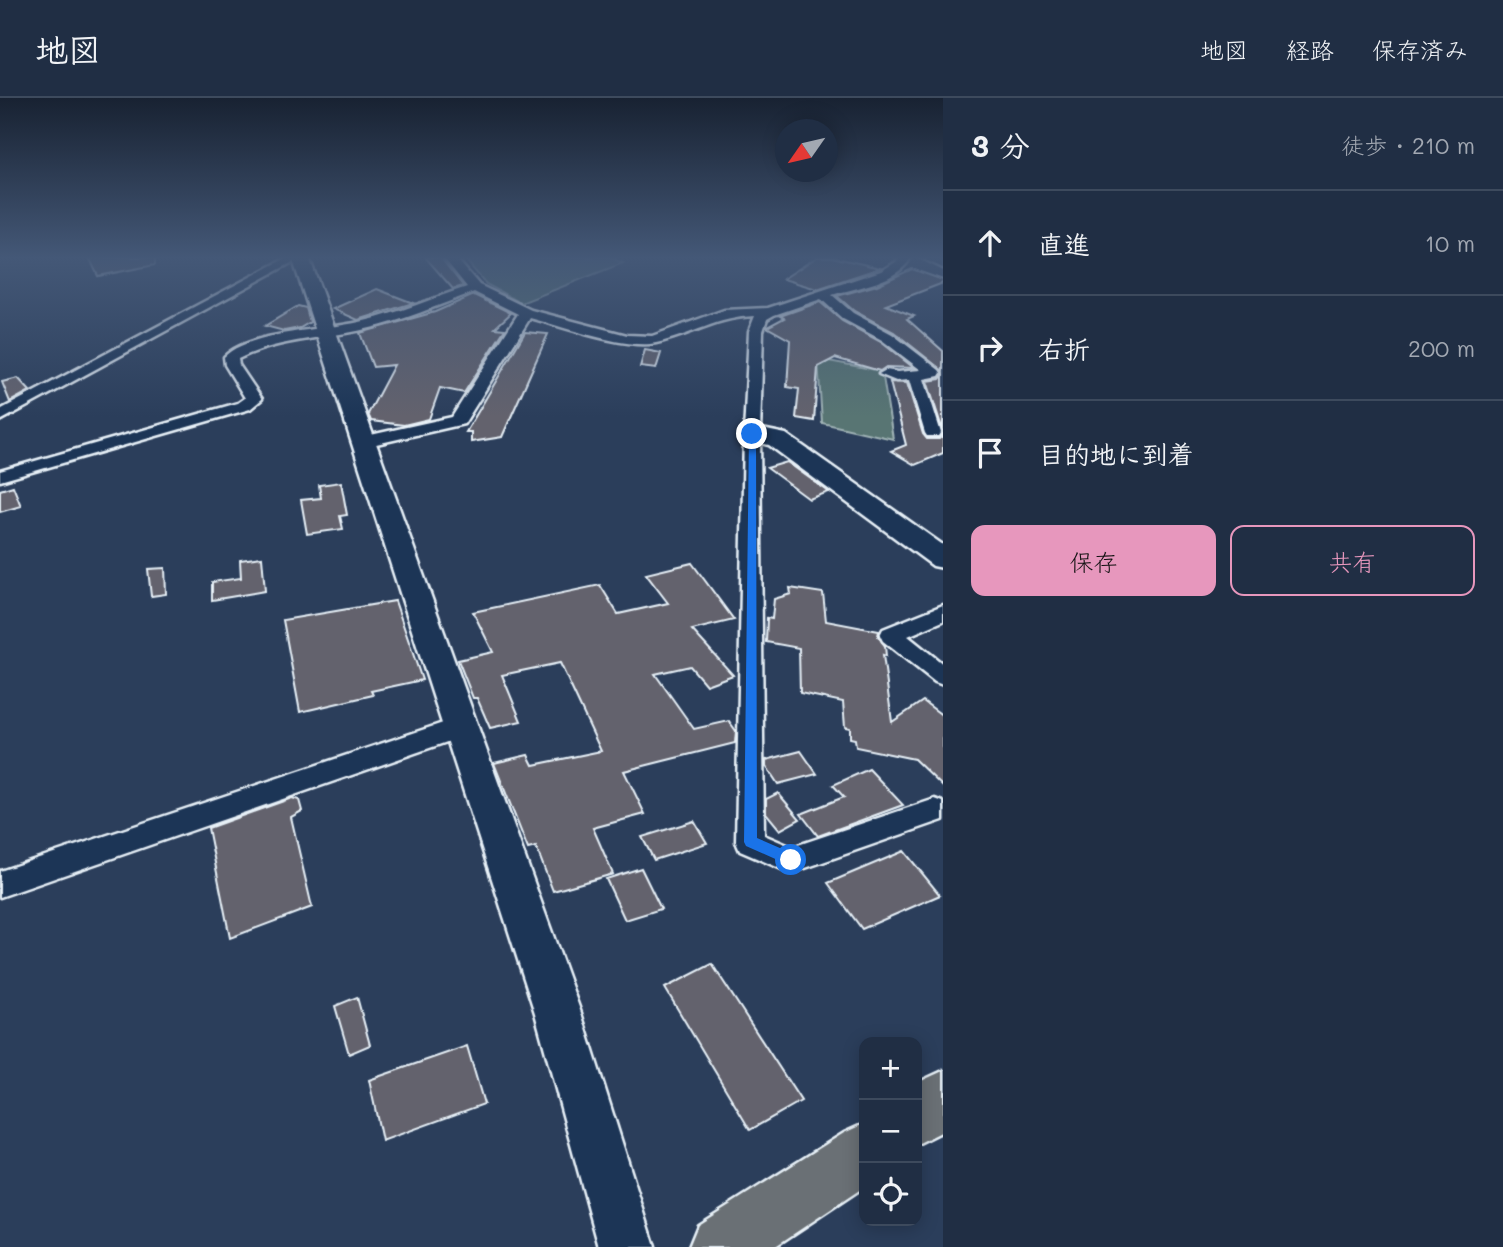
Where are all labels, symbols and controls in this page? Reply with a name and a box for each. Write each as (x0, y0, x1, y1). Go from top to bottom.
text: 地図 (35, 27, 101, 70)
text: 地図 (1200, 34, 1248, 65)
text: 経路 (1286, 34, 1334, 65)
text: 保存済み (1372, 34, 1468, 65)
north arrow (775, 119, 838, 182)
text: 3 分 (971, 125, 1030, 165)
text: 徒歩 · 210 m (1341, 130, 1475, 160)
icon: ahead (971, 224, 1009, 262)
text: 直進 (1038, 227, 1090, 261)
text: 10 m (1425, 228, 1475, 258)
icon: right (971, 329, 1009, 367)
text: 右折 (1038, 332, 1090, 366)
text: 200 m (1408, 333, 1475, 363)
route end (736, 418, 767, 449)
icon: arrive (971, 434, 1009, 472)
text: 目的地に到着 (1038, 437, 1194, 471)
button: 保存 (971, 525, 1216, 596)
button: 共有 (1230, 525, 1475, 596)
route start (775, 844, 806, 875)
map controls (859, 1037, 922, 1226)
button: + (859, 1037, 922, 1100)
button: − (859, 1100, 922, 1163)
button: locate (859, 1163, 922, 1226)

